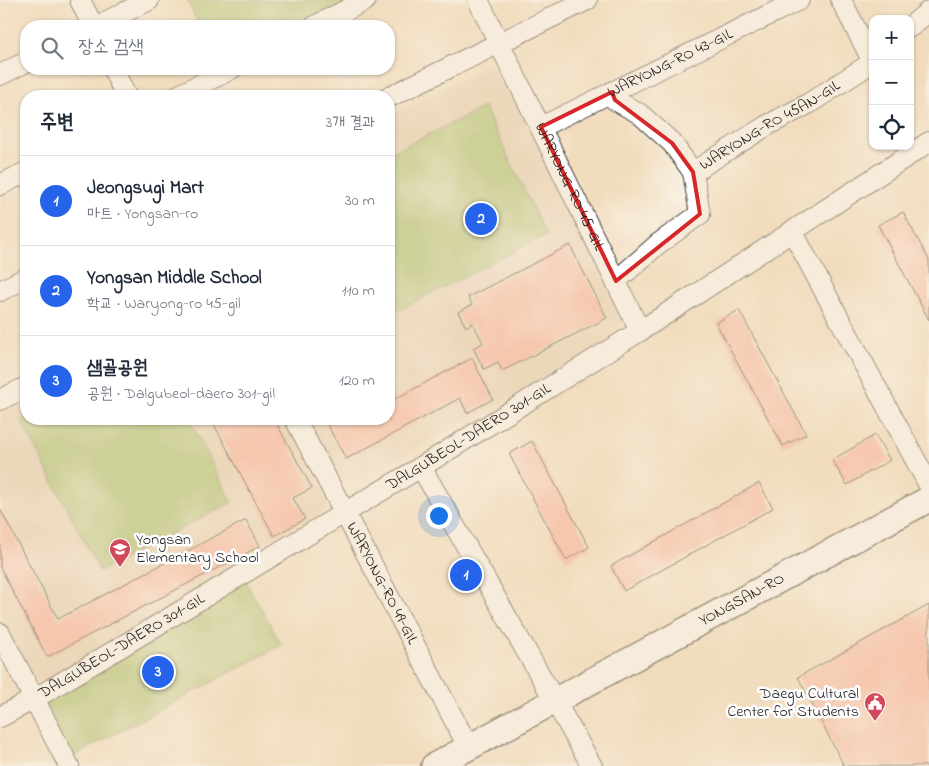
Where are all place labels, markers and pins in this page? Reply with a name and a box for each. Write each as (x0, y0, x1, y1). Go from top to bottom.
pin: 2 (465, 200, 497, 238)
place label: Yongsan Elementary School (136, 528, 259, 570)
school or university icon: Yongsan Elementary School (108, 537, 132, 568)
pin: 1 (450, 556, 482, 594)
pin: 3 (142, 653, 174, 691)
place label: Daegu Cultural Center for Students (728, 682, 859, 724)
public building icon: Daegu Cultural Center for Students (863, 691, 887, 722)

